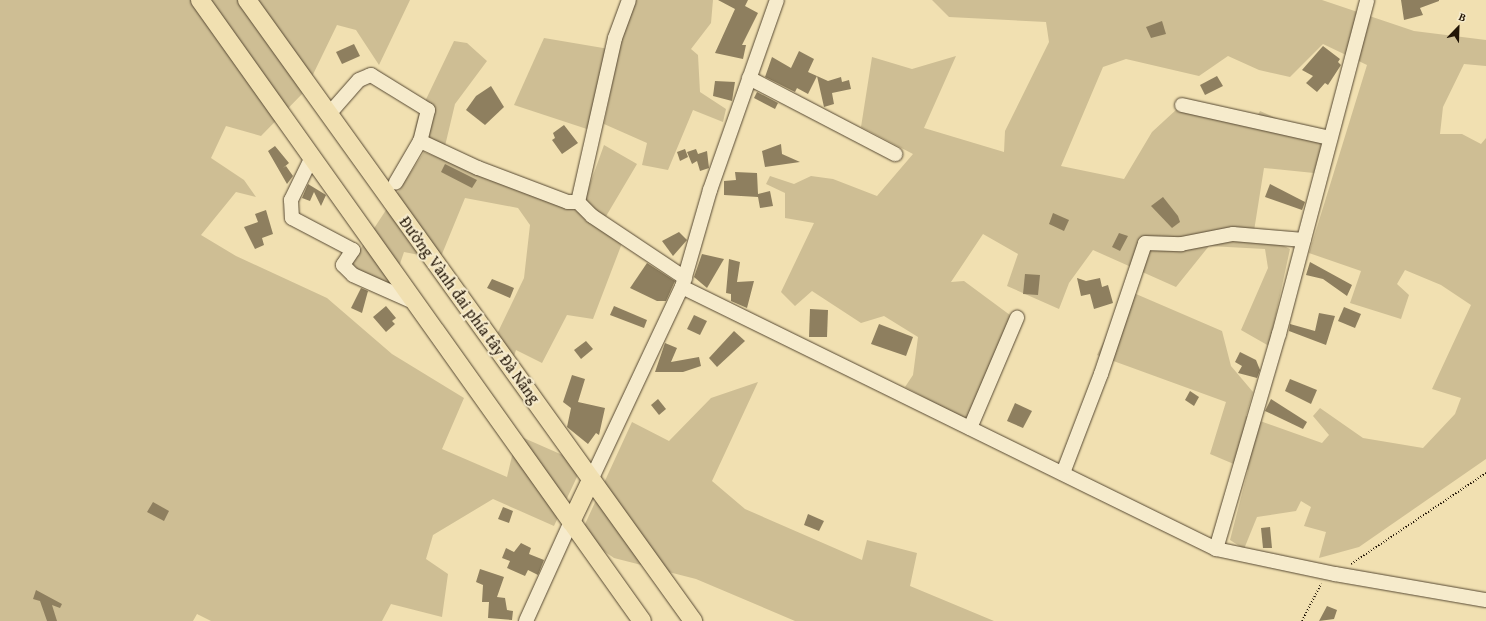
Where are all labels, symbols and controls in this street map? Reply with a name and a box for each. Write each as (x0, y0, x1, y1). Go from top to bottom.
north arrow (1438, 8, 1478, 48)
text: B (1456, 8, 1469, 26)
street label: Đường Vành đai phía tây Đà Nẵng (396, 213, 544, 407)

